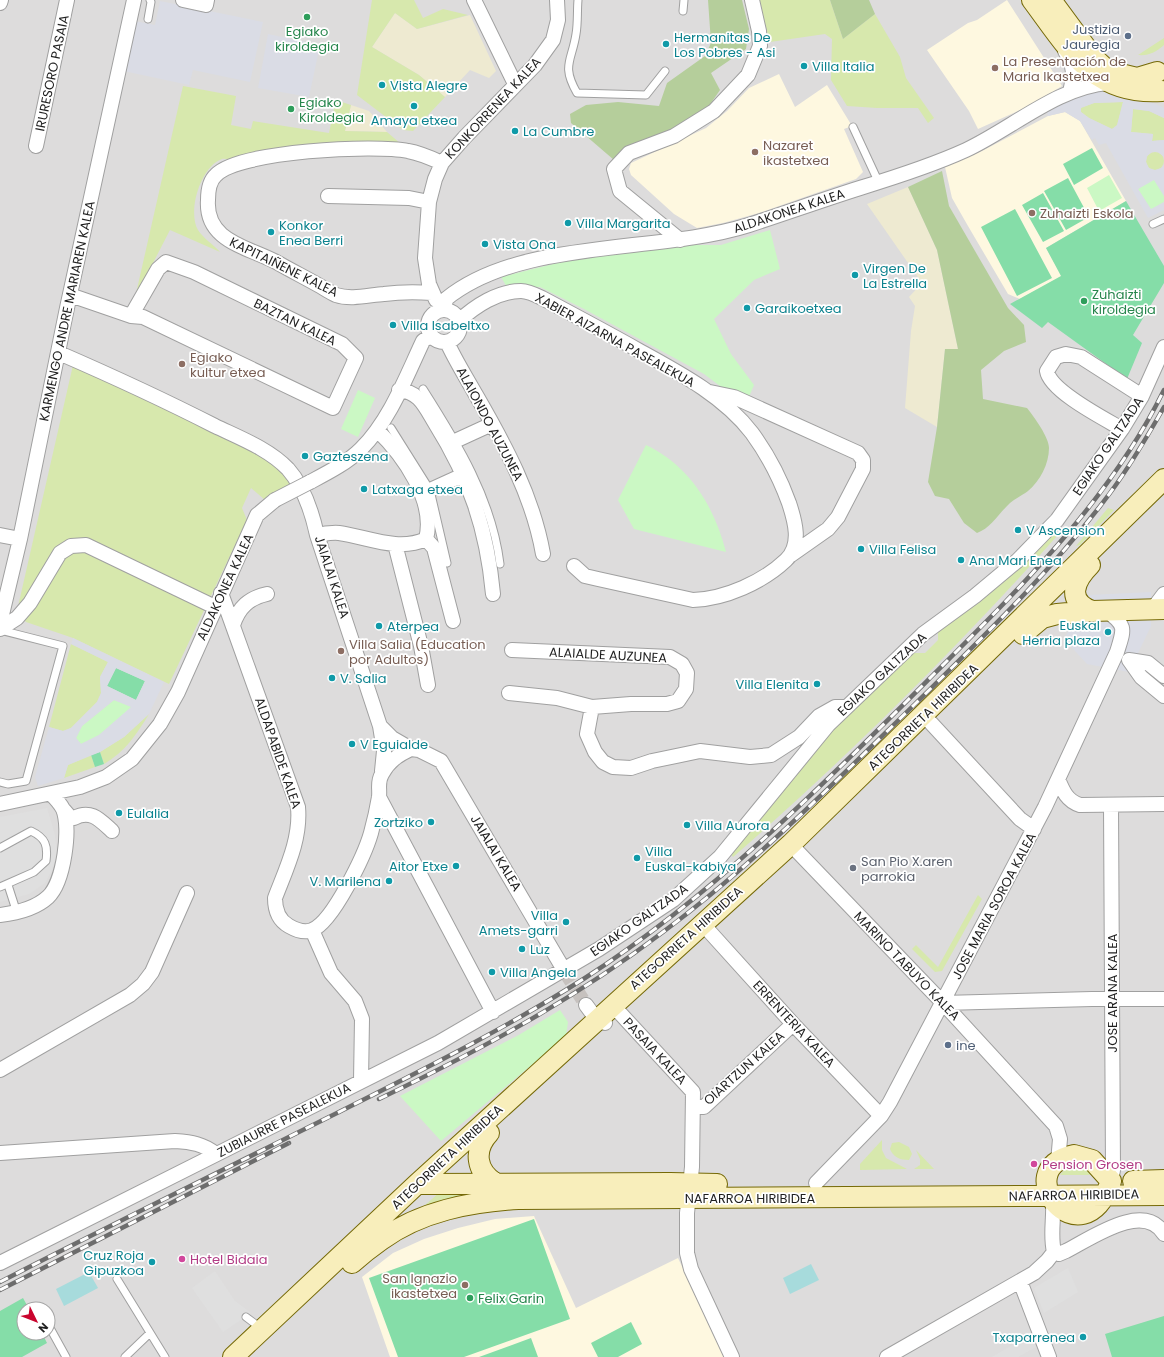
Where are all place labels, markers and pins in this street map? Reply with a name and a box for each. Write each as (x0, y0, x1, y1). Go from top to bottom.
marker: Egiako kiroldegia (302, 12, 312, 22)
place label: Justizia Jauregia (1062, 20, 1120, 54)
place label: Egiako kiroldegia (275, 22, 339, 56)
place label: Hermanitas De Los Pobres - Asi (674, 28, 775, 62)
marker: Justizia Jauregia (1123, 31, 1133, 41)
marker: Hermanitas De Los Pobres - Asi (661, 39, 671, 49)
place label: La Presentación de Maria Ikastetxea (1003, 52, 1126, 86)
place label: Villa Italia (812, 57, 875, 76)
marker: Villa Italia (799, 61, 809, 71)
marker: La Presentación de Maria Ikastetxea (990, 63, 1000, 73)
place label: Vista Alegre (390, 76, 467, 95)
marker: Vista Alegre (377, 80, 387, 90)
place label: Egiako Kiroldegia (299, 93, 364, 127)
marker: Amaya etxea (409, 101, 419, 111)
marker: Egiako Kiroldegia (286, 104, 296, 114)
place label: Amaya etxea (371, 111, 457, 130)
place label: La Cumbre (523, 122, 594, 141)
marker: La Cumbre (510, 126, 520, 136)
place label: Nazaret ikastetxea (763, 136, 829, 170)
marker: Nazaret ikastetxea (750, 147, 760, 157)
place label: Zuhaizti Eskola (1040, 204, 1133, 223)
marker: Zuhaizti Eskola (1027, 208, 1037, 218)
place label: Villa Margarita (576, 214, 671, 233)
place label: Konkor Enea Berri (279, 216, 343, 250)
marker: Villa Margarita (563, 218, 573, 228)
marker: Konkor Enea Berri (266, 227, 276, 237)
place label: Vista Ona (493, 235, 556, 254)
marker: Vista Ona (480, 239, 490, 249)
place label: Virgen De La Estrella (863, 259, 927, 293)
marker: Virgen De La Estrella (850, 270, 860, 280)
place label: Zuhaizti kiroldegia (1092, 285, 1156, 319)
marker: Zuhaizti kiroldegia (1079, 296, 1089, 306)
place label: Garaikoetxea (755, 299, 842, 318)
marker: Garaikoetxea (742, 303, 752, 313)
place label: Villa Isabeltxo (401, 316, 490, 335)
marker: Villa Isabeltxo (388, 320, 398, 330)
place label: Egiako kultur etxea (190, 348, 265, 382)
marker: Egiako kultur etxea (177, 359, 187, 369)
place label: Gazteszena (313, 447, 388, 466)
marker: Gazteszena (300, 451, 310, 461)
place label: Latxaga etxea (372, 480, 463, 499)
marker: Latxaga etxea (359, 484, 369, 494)
place label: V Ascension (1026, 521, 1105, 540)
marker: V Ascension (1013, 525, 1023, 535)
place label: Villa Felisa (869, 540, 936, 559)
marker: Villa Felisa (856, 544, 866, 554)
place label: Ana Mari Enea (969, 551, 1062, 570)
marker: Ana Mari Enea (956, 555, 966, 565)
place label: Euskal Herria plaza (1022, 616, 1100, 650)
place label: Aterpea (387, 617, 439, 636)
marker: Aterpea (374, 621, 384, 631)
marker: Euskal Herria plaza (1103, 627, 1113, 637)
place label: Villa Salia (Education por Adultos) (349, 635, 486, 669)
marker: Villa Salia (Education por Adultos) (336, 646, 346, 656)
place label: V. Salia (340, 669, 387, 688)
marker: V. Salia (327, 673, 337, 683)
place label: Villa Elenita (735, 675, 809, 694)
marker: Villa Elenita (812, 679, 822, 689)
place label: V Eguialde (360, 735, 428, 754)
marker: V Eguialde (347, 739, 357, 749)
place label: Eulalia (127, 804, 169, 823)
marker: Eulalia (114, 808, 124, 818)
place label: Zortziko (374, 813, 423, 832)
place label: Villa Aurora (695, 816, 770, 835)
marker: Zortziko (426, 817, 436, 827)
marker: Villa Aurora (682, 820, 692, 830)
place label: Villa Euskal-kabiya (645, 842, 736, 876)
place label: San Pio X.aren parrokia (861, 852, 953, 886)
marker: Villa Euskal-kabiya (632, 853, 642, 863)
place label: Aitor Etxe (389, 857, 448, 876)
marker: Aitor Etxe (451, 861, 461, 871)
marker: San Pio X.aren parrokia (848, 863, 858, 873)
place label: V. Marilena (310, 872, 381, 891)
marker: V. Marilena (384, 876, 394, 886)
place label: Villa Amets-garri (479, 906, 558, 940)
marker: Villa Amets-garri (561, 917, 571, 927)
place label: Luz (530, 940, 550, 959)
marker: Luz (517, 944, 527, 954)
place label: Villa Angela (500, 963, 577, 982)
marker: Villa Angela (487, 967, 497, 977)
place label: ine (956, 1036, 976, 1055)
marker: ine (943, 1040, 953, 1050)
place label: Pension Grosen (1042, 1155, 1142, 1174)
marker: Pension Grosen (1029, 1159, 1039, 1169)
place label: Cruz Roja Gipuzkoa (83, 1246, 144, 1280)
place label: Hotel Bidaia (190, 1250, 268, 1269)
marker: Hotel Bidaia (177, 1254, 187, 1264)
marker: Cruz Roja Gipuzkoa (147, 1257, 157, 1267)
place label: San Ignazio ikastetxea (382, 1269, 457, 1303)
marker: San Ignazio ikastetxea (460, 1280, 470, 1290)
place label: Felix Garin (478, 1289, 544, 1308)
marker: Felix Garin (465, 1293, 475, 1303)
place label: Txaparrenea (992, 1328, 1075, 1347)
marker: Txaparrenea (1078, 1332, 1088, 1342)

